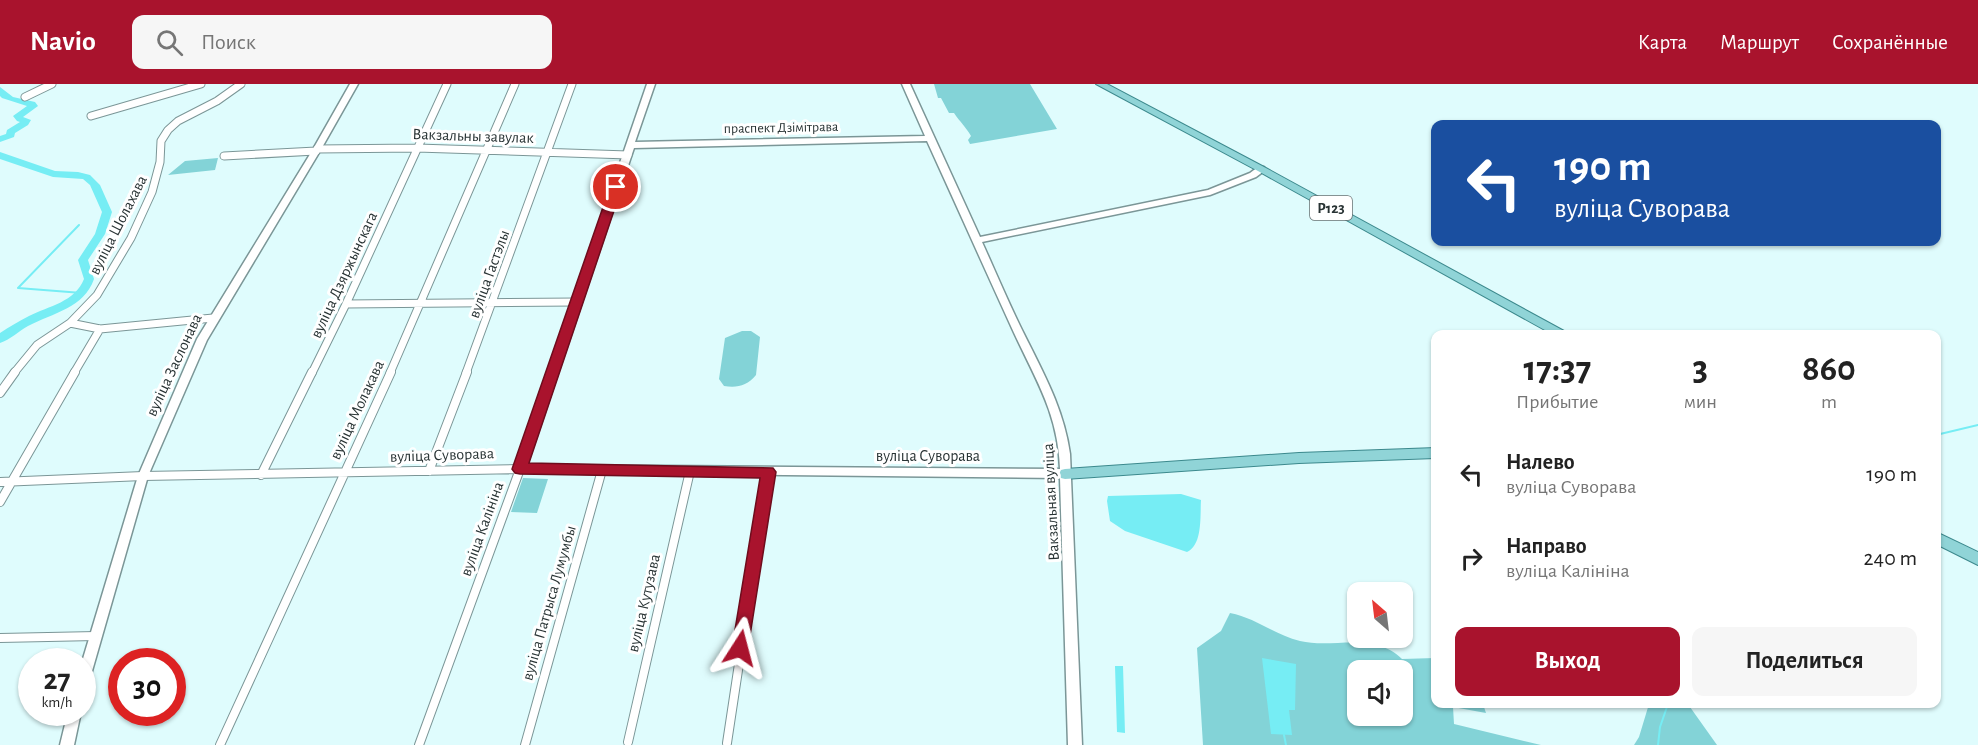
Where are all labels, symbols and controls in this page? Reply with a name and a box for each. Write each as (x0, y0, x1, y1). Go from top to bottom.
search box (132, 15, 552, 69)
icon: search (153, 26, 186, 59)
text: Navio (30, 28, 96, 56)
text: Поиск (201, 31, 256, 53)
text: Карта (1638, 32, 1687, 53)
text: Маршрут (1720, 32, 1799, 53)
text: Сохранённые (1832, 32, 1948, 53)
street label: праспект Дзімітрава (724, 120, 839, 136)
street label: Вакзальны завулак (412, 126, 535, 147)
icon: left (1455, 144, 1533, 222)
text: 190 m (1554, 146, 1652, 188)
pin (590, 161, 641, 212)
icon: arrive (599, 170, 632, 203)
street label: вуліца Шолахава (86, 173, 151, 278)
text: вуліца Суворава (1554, 195, 1730, 222)
road number: Р123 (1310, 196, 1352, 220)
street label: вуліца Дзяржынскага (308, 209, 381, 341)
street label: вуліца Гастэлы (466, 228, 513, 321)
street label: вуліца Заслонава (143, 311, 206, 419)
text: 17:37 (1523, 351, 1591, 387)
text: 3 (1692, 351, 1708, 387)
text: 860 (1802, 351, 1856, 387)
street label: вуліца Молакава (327, 358, 388, 463)
text: Прибытие (1516, 392, 1599, 412)
text: мин (1684, 392, 1717, 412)
text: m (1821, 392, 1837, 412)
street label: Вакзальная вуліца (1040, 443, 1063, 561)
street label: вуліца Суворава (390, 445, 494, 466)
street label: вуліца Суворава (876, 448, 980, 465)
text: Налево (1506, 451, 1575, 473)
icon: left (1455, 458, 1488, 491)
text: 190 m (1866, 463, 1917, 485)
text: вуліца Суворава (1506, 477, 1636, 497)
street label: вуліца Калініна (458, 480, 507, 579)
street label: вуліца Патрыса Лумумбы (519, 524, 580, 683)
text: Направо (1506, 535, 1587, 557)
icon: right (1455, 542, 1488, 575)
text: 240 m (1864, 547, 1917, 569)
street label: вуліца Кутузава (625, 552, 664, 654)
text: вуліца Калініна (1506, 561, 1630, 581)
north arrow (1347, 582, 1413, 648)
map controls (1347, 582, 1413, 726)
position arrow (708, 616, 772, 680)
button: Выход (1455, 627, 1680, 696)
button: Поделиться (1692, 627, 1917, 696)
speed limit sign: 30 (108, 648, 186, 726)
button: sound (1347, 660, 1413, 726)
text: 27 (43, 665, 71, 695)
text: km/h (42, 695, 72, 710)

